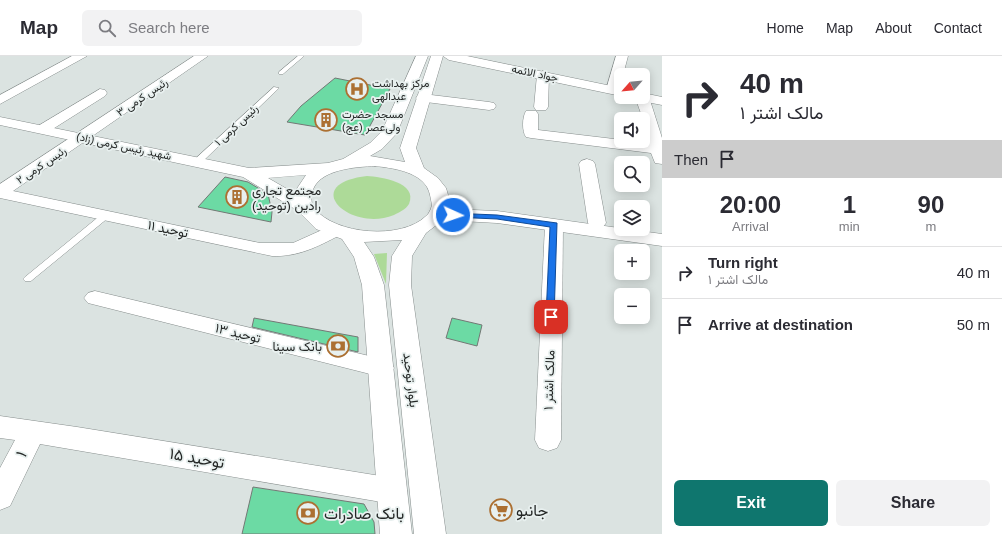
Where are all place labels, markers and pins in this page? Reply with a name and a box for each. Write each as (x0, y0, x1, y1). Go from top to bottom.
hospital icon: مرکز بهداشت عبدالهی (344, 76, 370, 102)
place label: مرکز بهداشت عبدالهی (372, 77, 429, 103)
building icon: مسجد حضرت ولی‌عصر (عج) (313, 107, 339, 133)
place label: مسجد حضرت ولی‌عصر (عج) (342, 108, 404, 135)
place label: مجتمع تجاری رادین (توحید) (252, 183, 321, 214)
building icon: مجتمع تجاری رادین (توحید) (224, 184, 250, 210)
pin (534, 300, 568, 334)
bank icon: بانک سینا (325, 333, 351, 359)
place label: بانک سینا (272, 339, 322, 354)
supermarket icon: جانبو (488, 497, 514, 523)
bank icon: بانک صادرات (295, 500, 321, 526)
place label: جانبو (516, 502, 548, 521)
place label: بانک صادرات (324, 505, 404, 524)

